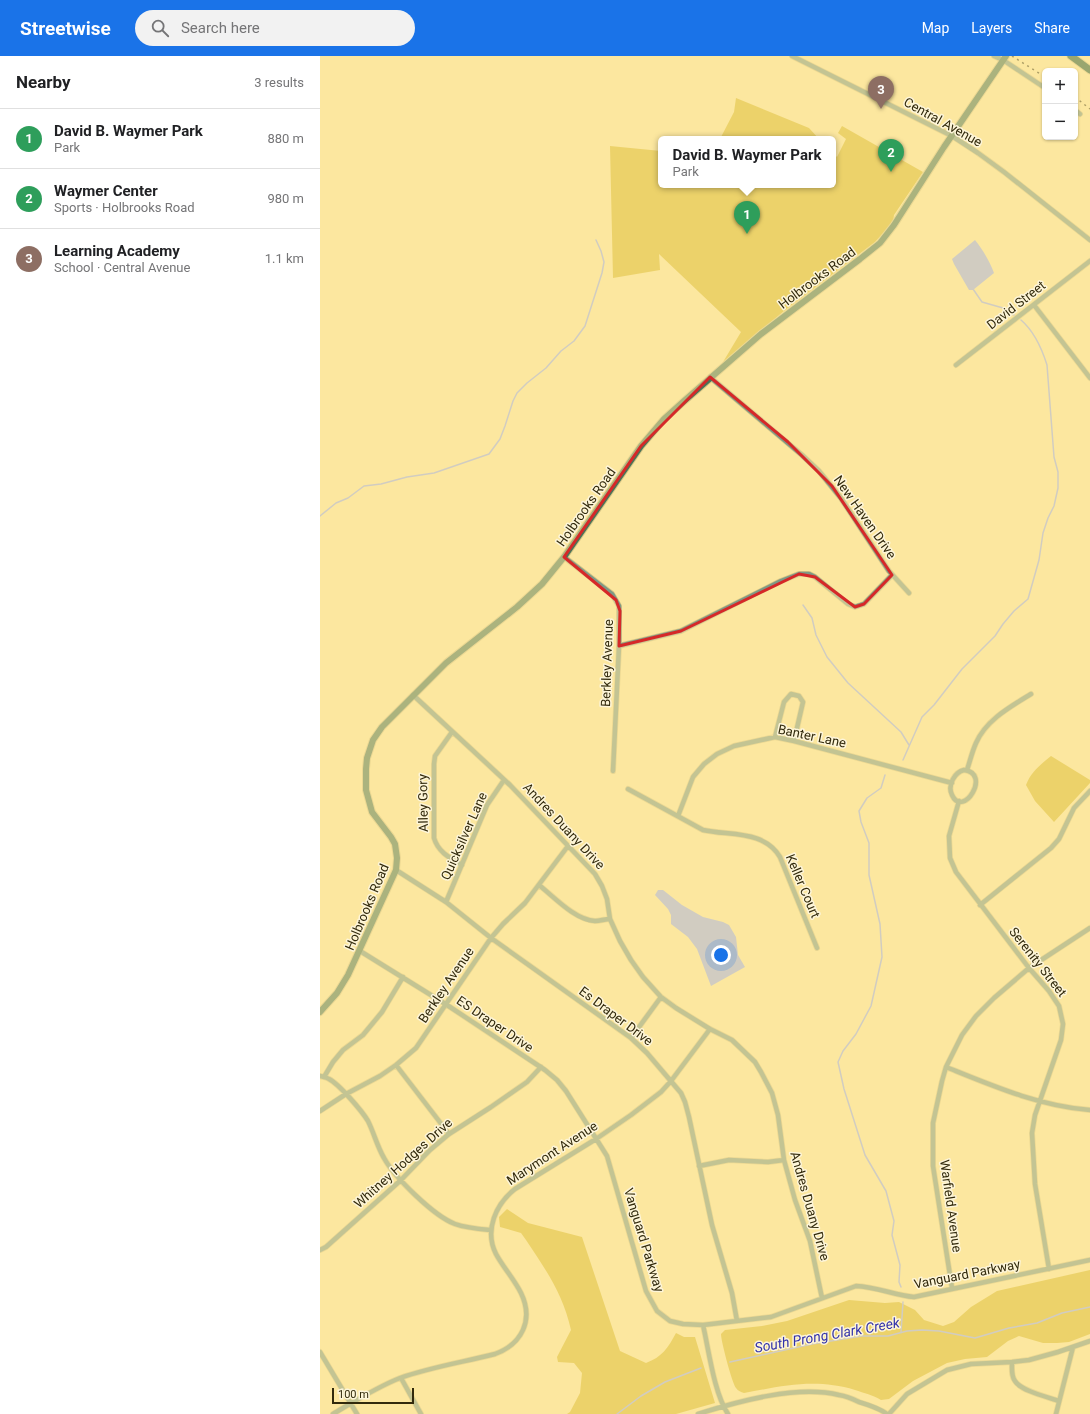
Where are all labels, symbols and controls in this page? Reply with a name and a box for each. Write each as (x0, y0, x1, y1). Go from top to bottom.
search box (135, 10, 415, 46)
text: Streetwise (20, 17, 111, 40)
icon: search (149, 17, 171, 39)
text: Search here (181, 19, 260, 37)
text: Map (922, 20, 949, 36)
text: Layers (971, 20, 1012, 36)
text: Share (1034, 20, 1070, 36)
map controls (1042, 68, 1078, 140)
button: + (1042, 68, 1078, 104)
text: Nearby (16, 72, 71, 92)
text: 3 results (254, 75, 304, 90)
pin: 3 (868, 76, 894, 109)
street label: Central Avenue (901, 94, 985, 150)
button: − (1042, 104, 1078, 140)
text: David B. Waymer Park (54, 122, 203, 140)
text: 1 (25, 131, 33, 146)
text: 880 m (267, 131, 304, 146)
popup (658, 136, 836, 188)
pin: 2 (878, 139, 904, 172)
text: Park (54, 140, 80, 155)
text: David B. Waymer Park (673, 146, 821, 164)
text: Park (673, 164, 699, 179)
text: Waymer Center (54, 182, 158, 200)
text: 2 (25, 191, 33, 206)
text: 980 m (267, 191, 304, 206)
text: Sports · Holbrooks Road (54, 200, 195, 215)
pin: 1 (734, 201, 760, 234)
text: Learning Academy (54, 242, 180, 260)
street label: Holbrooks Road (776, 244, 858, 312)
text: 3 (25, 251, 33, 266)
text: 1.1 km (265, 251, 304, 266)
text: School · Central Avenue (54, 260, 190, 275)
street label: David Street (984, 278, 1048, 332)
street label: Holbrooks Road (553, 465, 619, 549)
street label: New Haven Drive (831, 473, 899, 562)
street label: Berkley Avenue (598, 619, 616, 707)
street label: Banter Lane (777, 721, 848, 751)
street label: Alley Gory (415, 774, 431, 832)
street label: Andres Duany Drive (520, 780, 608, 872)
street label: Quicksilver Lane (438, 790, 490, 882)
street label: Keller Court (783, 852, 823, 920)
street label: Holbrooks Road (342, 861, 392, 953)
street label: Serenity Street (1006, 924, 1070, 1000)
street label: Berkley Avenue (415, 944, 477, 1026)
your location (711, 945, 731, 965)
street label: Es Draper Drive (576, 983, 656, 1049)
street label: ES Draper Drive (454, 993, 536, 1055)
street label: Whitney Hodges Drive (351, 1115, 455, 1211)
street label: Marymont Avenue (504, 1118, 600, 1188)
street label: Andres Duany Drive (787, 1150, 833, 1262)
street label: Warfield Avenue (937, 1159, 965, 1253)
street label: Vanguard Parkway (621, 1186, 667, 1294)
street label: Vanguard Parkway (913, 1256, 1021, 1292)
water label: South Prong Clark Creek (753, 1314, 902, 1356)
scale bar (332, 1386, 414, 1405)
text: 100 m (338, 1388, 369, 1401)

